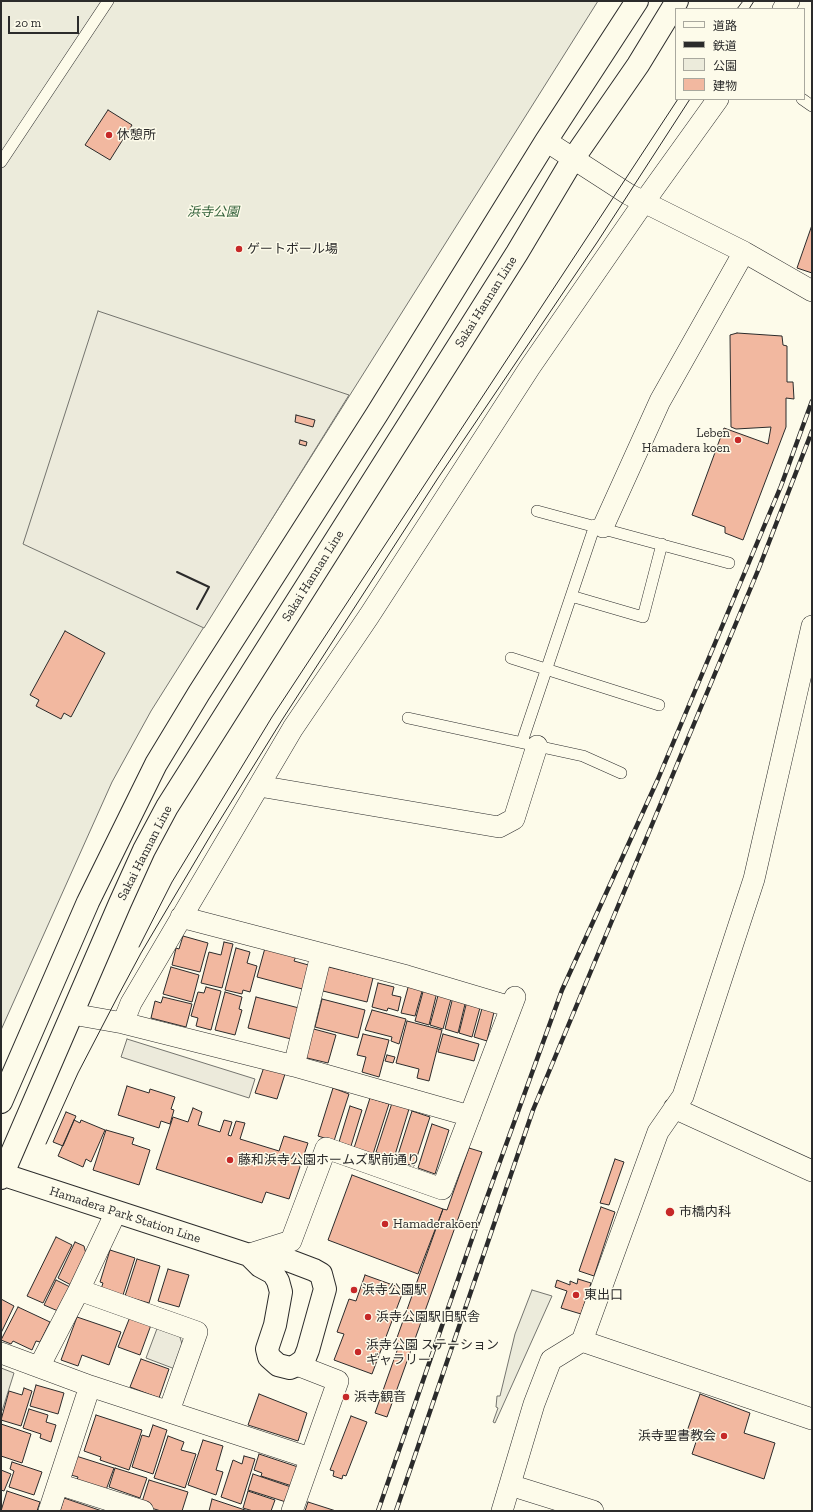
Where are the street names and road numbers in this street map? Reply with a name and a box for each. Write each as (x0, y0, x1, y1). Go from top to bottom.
street label: Sakai Hannan Line (452, 253, 520, 351)
street label: Sakai Hannan Line (279, 527, 347, 625)
street label: Sakai Hannan Line (114, 803, 176, 903)
street label: Hamadera Park Station Line (47, 1183, 203, 1247)

